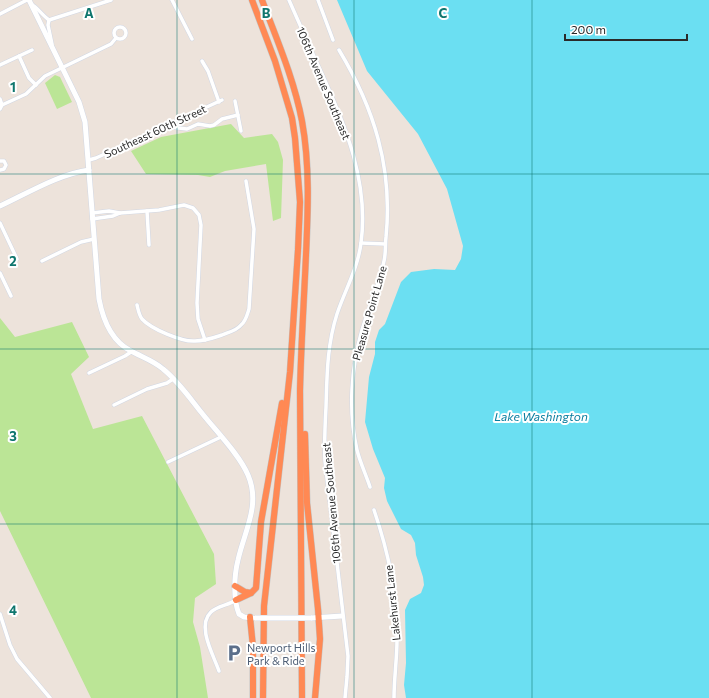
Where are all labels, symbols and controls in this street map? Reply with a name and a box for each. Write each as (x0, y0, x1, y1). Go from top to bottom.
text: A (84, 5, 94, 21)
text: B (262, 5, 271, 21)
text: C (439, 5, 448, 21)
scale bar (565, 16, 687, 42)
text: 200 m (571, 22, 606, 36)
street label: 106th Avenue Southeast (294, 25, 354, 142)
text: 1 (10, 79, 16, 95)
street label: Southeast 60th Street (102, 101, 208, 160)
text: 2 (9, 253, 17, 269)
street label: Pleasure Point Lane (349, 264, 389, 362)
water label: Lake Washington (494, 409, 588, 423)
text: 3 (9, 428, 17, 444)
street label: 106th Avenue Southeast (319, 442, 343, 564)
street label: Lakehurst Lane (382, 564, 402, 641)
text: 4 (9, 602, 17, 618)
place label: Newport Hills Park & Ride (247, 641, 316, 667)
parking icon: Newport Hills Park & Ride (224, 643, 244, 663)

